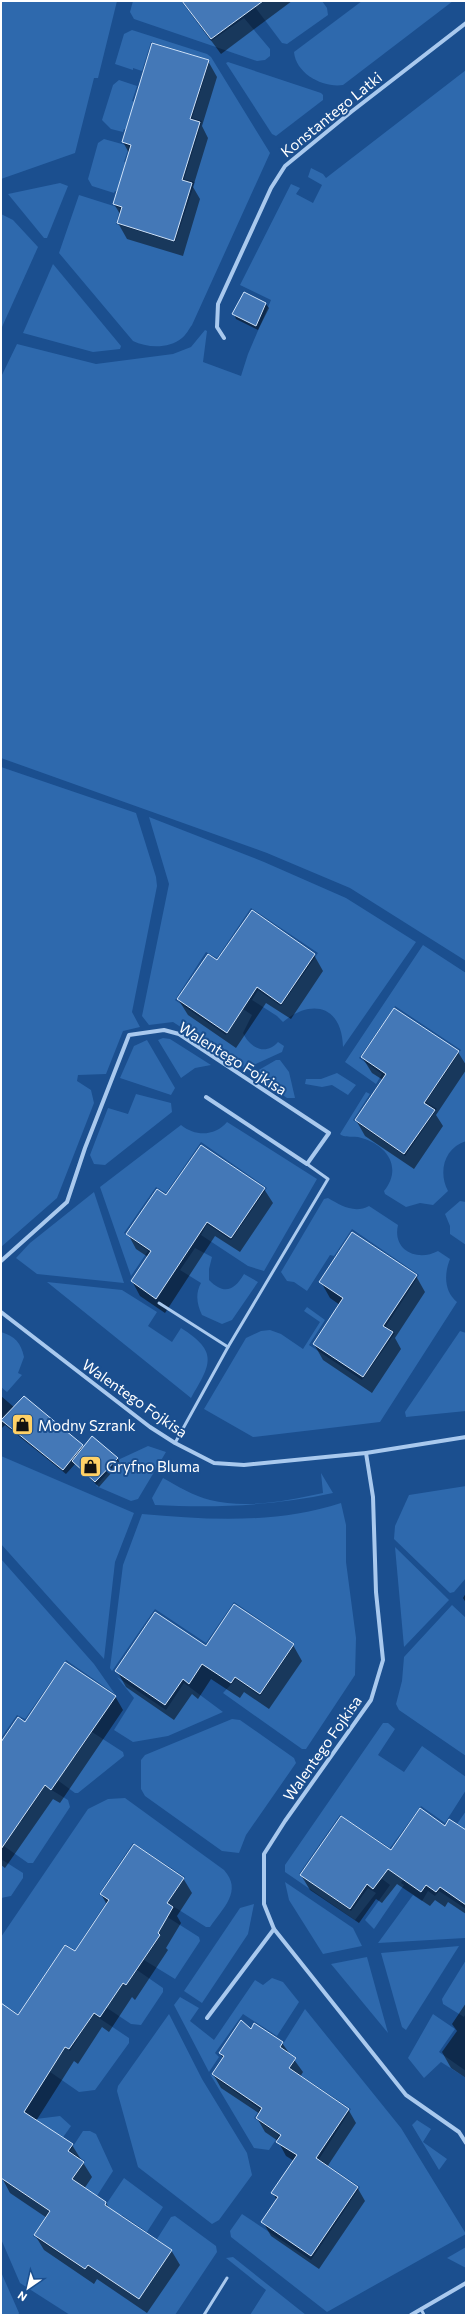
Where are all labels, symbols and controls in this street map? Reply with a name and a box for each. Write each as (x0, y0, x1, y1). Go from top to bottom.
street label: Konstantego Latki (277, 68, 385, 160)
street label: Walentego Fojkisa (176, 1017, 290, 1099)
street label: Walentego Fojkisa (79, 1355, 191, 1441)
shop icon: Modny Szrank (9, 1412, 35, 1438)
place label: Modny Szrank (38, 1416, 136, 1434)
shop icon: Gryfno Bluma (78, 1453, 104, 1479)
place label: Gryfno Bluma (106, 1457, 200, 1475)
street label: Walentego Fojkisa (279, 1692, 365, 1804)
north arrow (8, 2268, 48, 2308)
text: N (15, 2289, 29, 2304)

